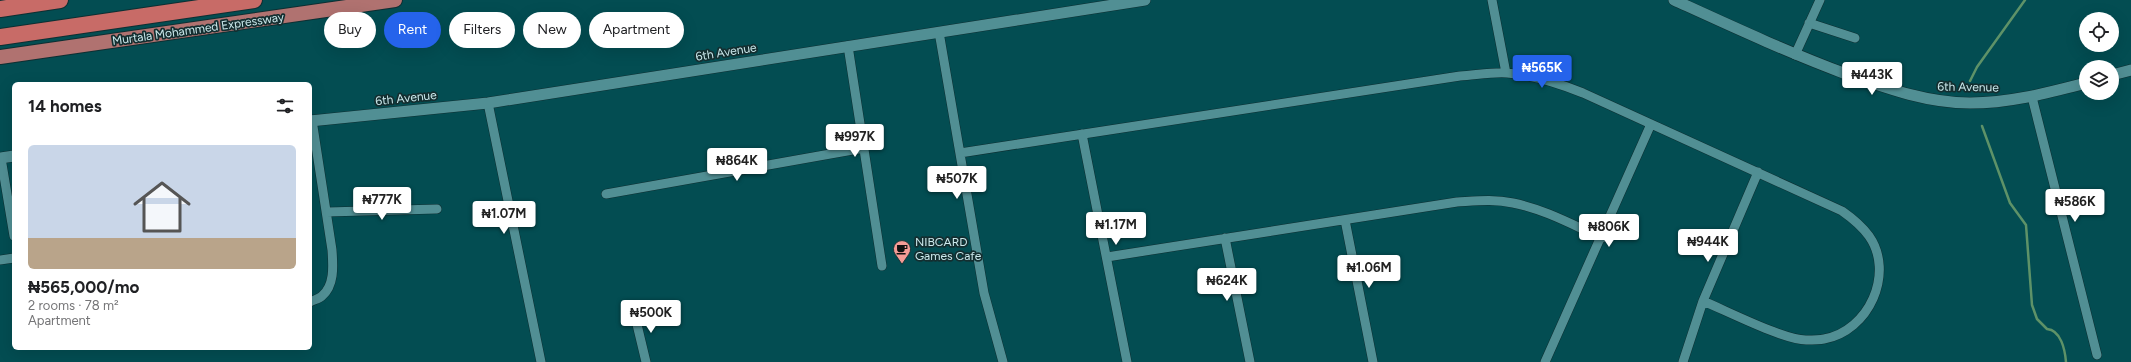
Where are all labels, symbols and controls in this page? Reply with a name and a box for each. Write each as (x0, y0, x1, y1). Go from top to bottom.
street label: Murtala Mohammed Expressway (111, 10, 286, 48)
chip: Buy (324, 12, 376, 48)
chip: Rent (384, 12, 441, 48)
chip: Filters (449, 12, 515, 48)
chip: New (523, 12, 581, 48)
chip: Apartment (589, 12, 684, 48)
map controls (2079, 12, 2119, 100)
button: locate (2079, 12, 2119, 52)
street label: 6th Avenue (694, 40, 758, 64)
pin: ₦565K (1514, 55, 1570, 89)
text: ₦565K (1522, 60, 1562, 75)
button: layers (2079, 60, 2119, 100)
pin: ₦443K (1844, 62, 1900, 96)
text: ₦443K (1851, 67, 1893, 82)
street label: 6th Avenue (1937, 79, 1999, 95)
street label: 6th Avenue (375, 88, 438, 108)
icon: filters (274, 95, 296, 117)
text: 14 homes (28, 96, 102, 116)
pin: ₦997K (827, 124, 883, 158)
text: ₦997K (835, 129, 875, 144)
pin: ₦864K (709, 148, 765, 182)
text: ₦864K (716, 153, 758, 168)
pin: ₦507K (929, 166, 985, 200)
icon: home (126, 171, 198, 243)
text: ₦507K (936, 171, 978, 186)
pin: ₦777K (354, 187, 410, 221)
pin: ₦586K (2047, 189, 2103, 223)
text: ₦777K (362, 192, 402, 207)
text: ₦586K (2054, 194, 2096, 209)
pin: ₦1.07M (471, 201, 537, 235)
text: ₦1.07M (482, 206, 526, 221)
pin: ₦1.17M (1083, 212, 1149, 246)
pin: ₦806K (1581, 214, 1637, 248)
text: ₦1.17M (1095, 217, 1137, 232)
text: ₦806K (1588, 219, 1630, 234)
pin: ₦944K (1680, 229, 1736, 263)
text: ₦944K (1687, 234, 1729, 249)
place label: NIBCARD Games Cafe (915, 235, 982, 263)
cafe icon: NIBCARD Games Cafe (892, 239, 912, 264)
pin: ₦1.06M (1336, 255, 1402, 289)
text: ₦1.06M (1346, 260, 1392, 275)
pin: ₦624K (1199, 268, 1255, 302)
text: ₦624K (1206, 273, 1248, 288)
text: ₦565,000/mo (28, 277, 139, 297)
text: 2 rooms · 78 m² (28, 298, 119, 313)
pin: ₦500K (623, 300, 679, 334)
text: ₦500K (630, 305, 672, 320)
text: Apartment (28, 313, 91, 328)

